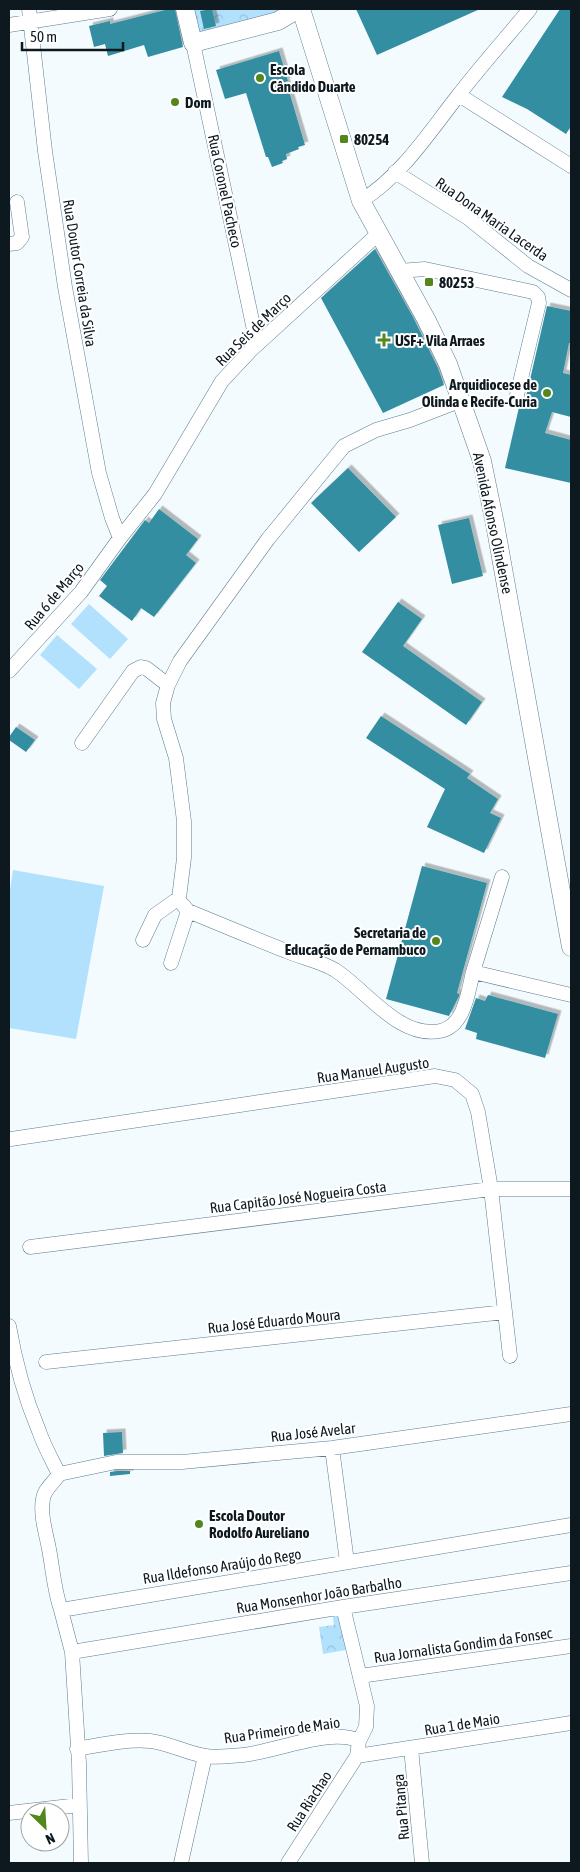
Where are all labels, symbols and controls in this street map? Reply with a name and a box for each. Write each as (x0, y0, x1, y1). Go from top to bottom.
scale bar (22, 20, 124, 52)
text: 50 m (30, 28, 57, 45)
place label: Escola Cândido Duarte (270, 61, 356, 95)
marker: Escola Cândido Duarte (254, 72, 266, 84)
place label: Dom (185, 94, 211, 111)
marker: Dom (169, 96, 181, 108)
place label: 80254 (354, 131, 389, 148)
street label: Rua Coronel Pacheco (205, 133, 245, 249)
marker: 80254 (338, 133, 350, 145)
street label: Rua Dona Maria Lacerda (433, 174, 551, 264)
street label: Rua Doutor Correia da Silva (60, 198, 100, 348)
place label: 80253 (439, 274, 474, 291)
marker: 80253 (423, 276, 435, 288)
street label: Rua Seis de Março (212, 289, 294, 369)
place label: USF+ Vila Arraes (395, 332, 486, 349)
marker: USF+ Vila Arraes (377, 333, 391, 347)
place label: Arquidiocese de Olinda e Recife-Curia (422, 376, 537, 410)
marker: Arquidiocese de Olinda e Recife-Curia (541, 387, 553, 399)
street label: Avenida Afonso Olindense (470, 451, 516, 595)
street label: Rua 6 de Março (21, 559, 87, 633)
place label: Secretaria de Educação de Pernambuco (285, 924, 426, 958)
marker: Secretaria de Educação de Pernambuco (430, 935, 442, 947)
street label: Rua Manuel Augusto (316, 1054, 430, 1086)
street label: Rua Capitão José Nogueira Costa (209, 1178, 387, 1216)
street label: Rua José Eduardo Moura (207, 1306, 341, 1336)
street label: Rua José Avelar (270, 1419, 357, 1445)
place label: Escola Doutor Rodolfo Aureliano (209, 1507, 310, 1541)
marker: Escola Doutor Rodolfo Aureliano (193, 1518, 205, 1530)
street label: Rua Ildefonso Araújo do Rego (142, 1545, 302, 1587)
street label: Rua Monsenhor João Barbalho (235, 1574, 403, 1616)
street label: Rua Jornalista Gondim da Fonsec (373, 1624, 554, 1666)
street label: Rua 1 de Maio (423, 1710, 501, 1738)
street label: Rua Primeiro de Maio (223, 1713, 341, 1747)
street label: Rua Riachao (283, 1768, 335, 1834)
street label: Rua Pitanga (390, 1773, 412, 1841)
north arrow (20, 1802, 70, 1852)
text: N (43, 1830, 58, 1848)

